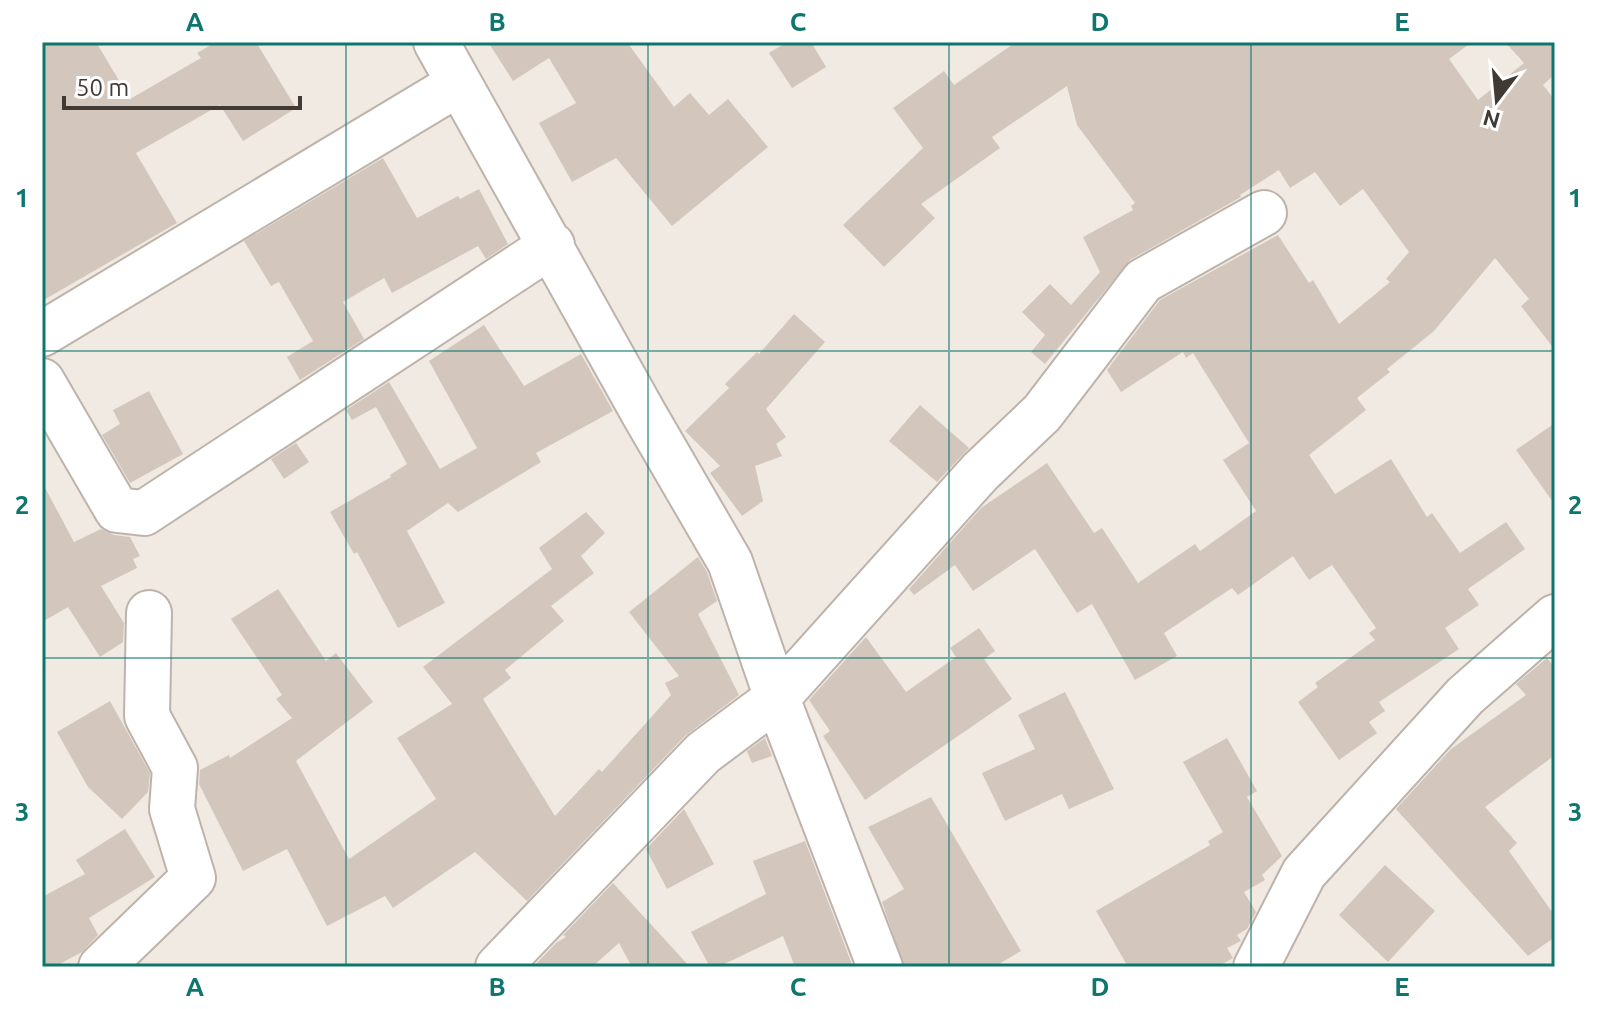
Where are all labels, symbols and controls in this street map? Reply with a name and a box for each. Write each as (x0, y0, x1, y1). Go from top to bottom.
text: A (186, 7, 205, 36)
text: B (488, 7, 506, 36)
text: C (790, 7, 807, 36)
text: D (1091, 7, 1109, 36)
text: E (1394, 7, 1410, 36)
scale bar (64, 60, 300, 110)
north arrow (1457, 60, 1537, 140)
text: 50 m (76, 74, 129, 101)
text: N (1480, 105, 1503, 134)
text: 1 (15, 183, 29, 212)
text: 1 (1568, 183, 1582, 212)
text: 2 (15, 490, 29, 519)
text: 2 (1568, 490, 1582, 519)
text: 3 (15, 797, 29, 826)
text: 3 (1568, 797, 1582, 826)
text: A (186, 972, 205, 1001)
text: B (488, 972, 506, 1001)
text: C (790, 972, 807, 1001)
text: D (1091, 972, 1109, 1001)
text: E (1394, 972, 1410, 1001)

